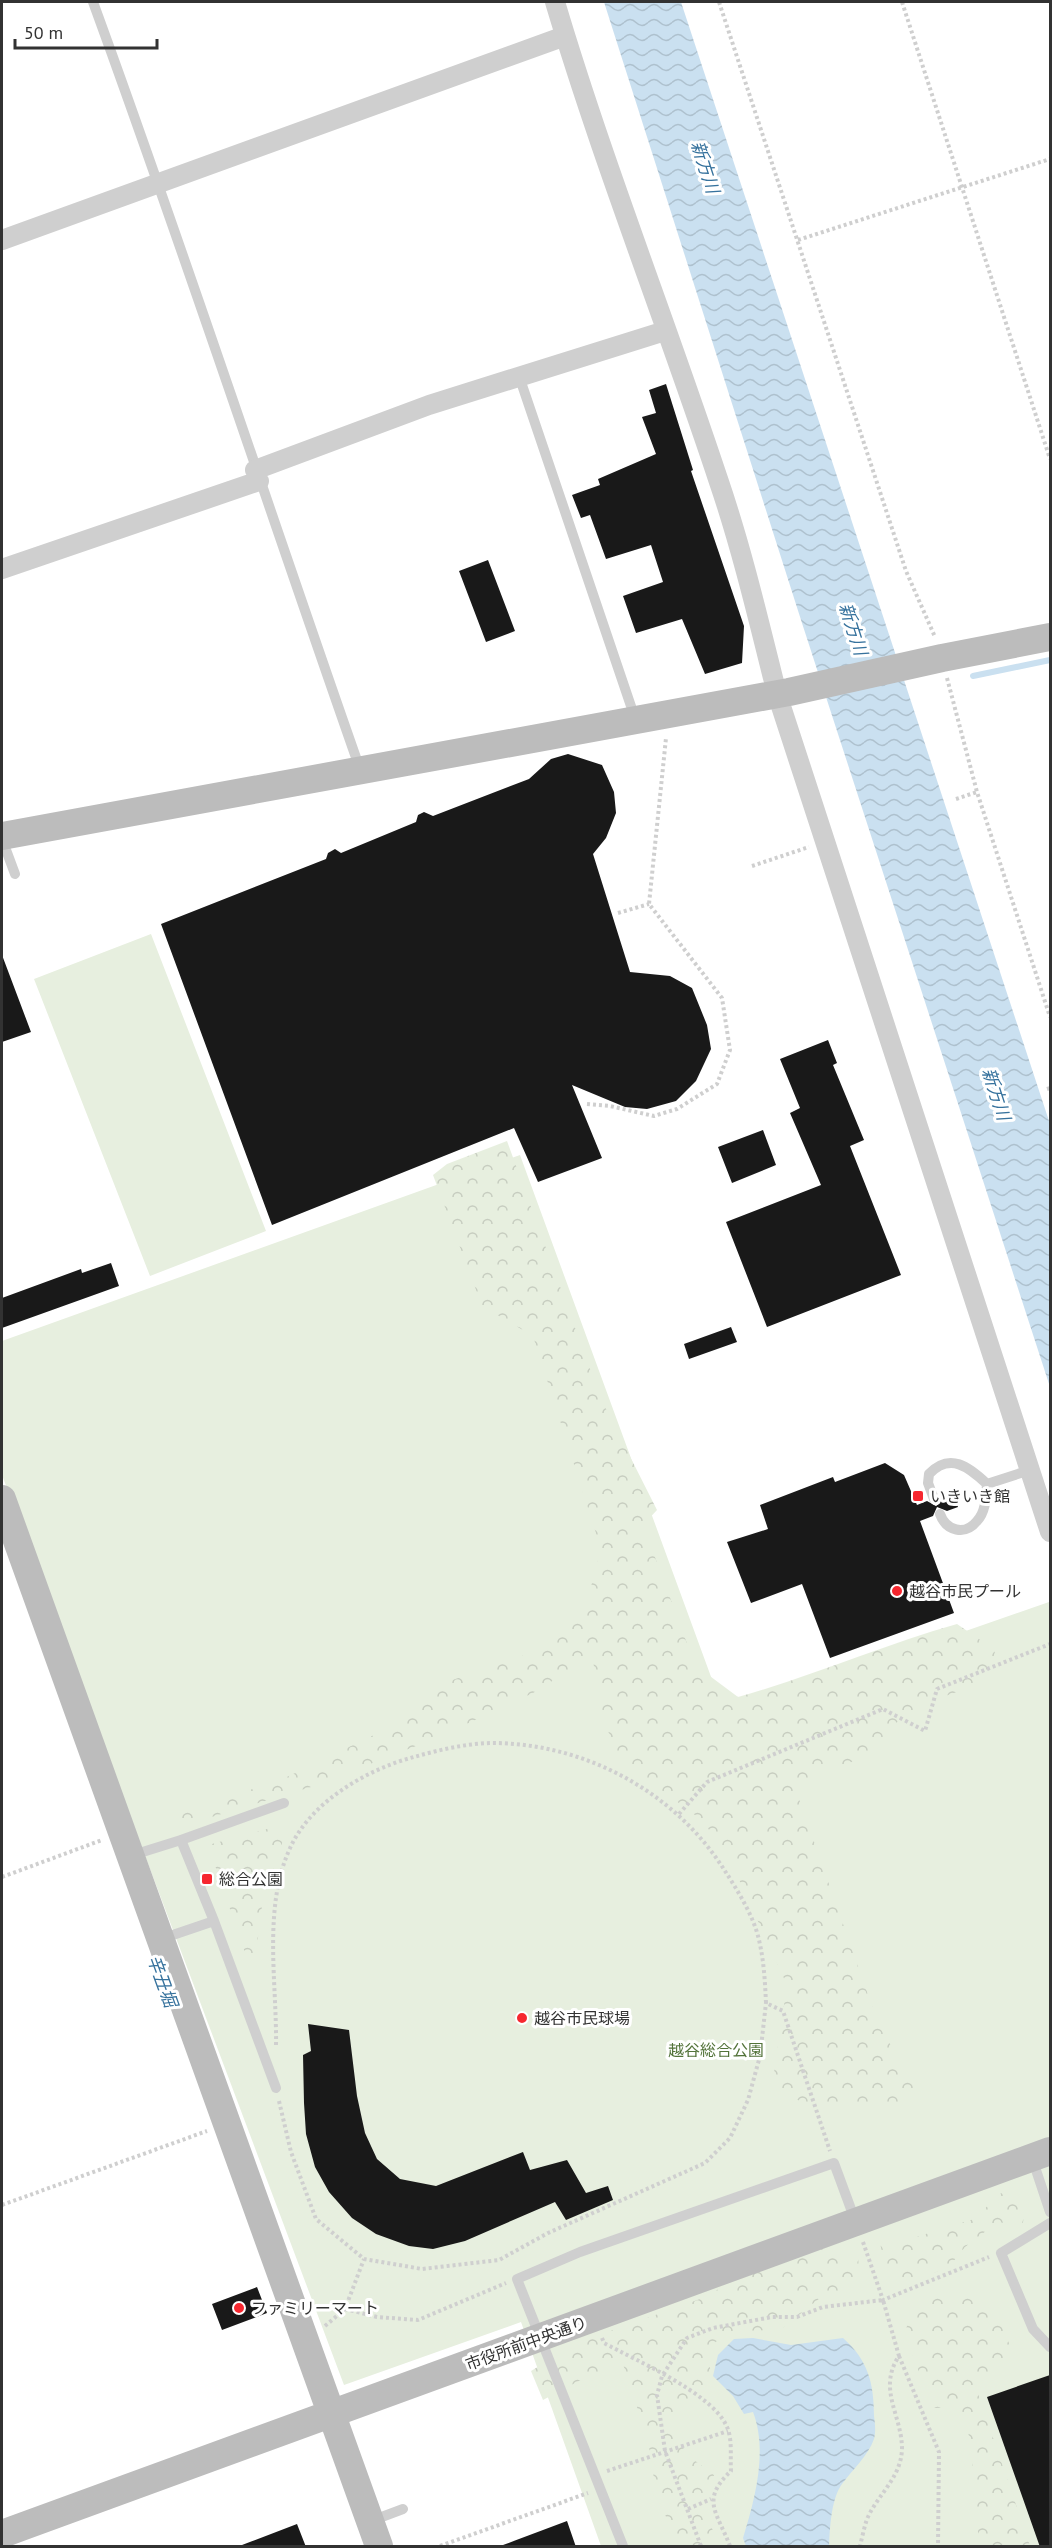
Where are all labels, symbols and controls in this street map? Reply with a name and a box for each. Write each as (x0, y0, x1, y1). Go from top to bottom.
scale bar (15, 12, 158, 50)
text: 50 m (24, 21, 63, 44)
water label: 新方川 (686, 138, 725, 198)
water label: 新方川 (834, 600, 873, 660)
water label: 新方川 (977, 1065, 1016, 1125)
place label: いきいき館 (930, 1486, 1010, 1506)
marker: いきいき館 (911, 1489, 925, 1503)
place label: 越谷市民プール (909, 1581, 1021, 1601)
marker: 越谷市民プール (890, 1584, 904, 1598)
place label: 総合公園 (219, 1869, 283, 1889)
marker: 総合公園 (200, 1872, 214, 1886)
water label: 辛丑堀 (142, 1952, 184, 2013)
place label: 越谷市民球場 (534, 2008, 630, 2028)
marker: 越谷市民球場 (515, 2011, 529, 2025)
park label: 越谷総合公園 (668, 2040, 764, 2060)
place label: ファミリーマート (251, 2298, 379, 2318)
marker: ファミリーマート (232, 2301, 246, 2315)
street label: 市役所前中央通り (462, 2312, 590, 2374)

